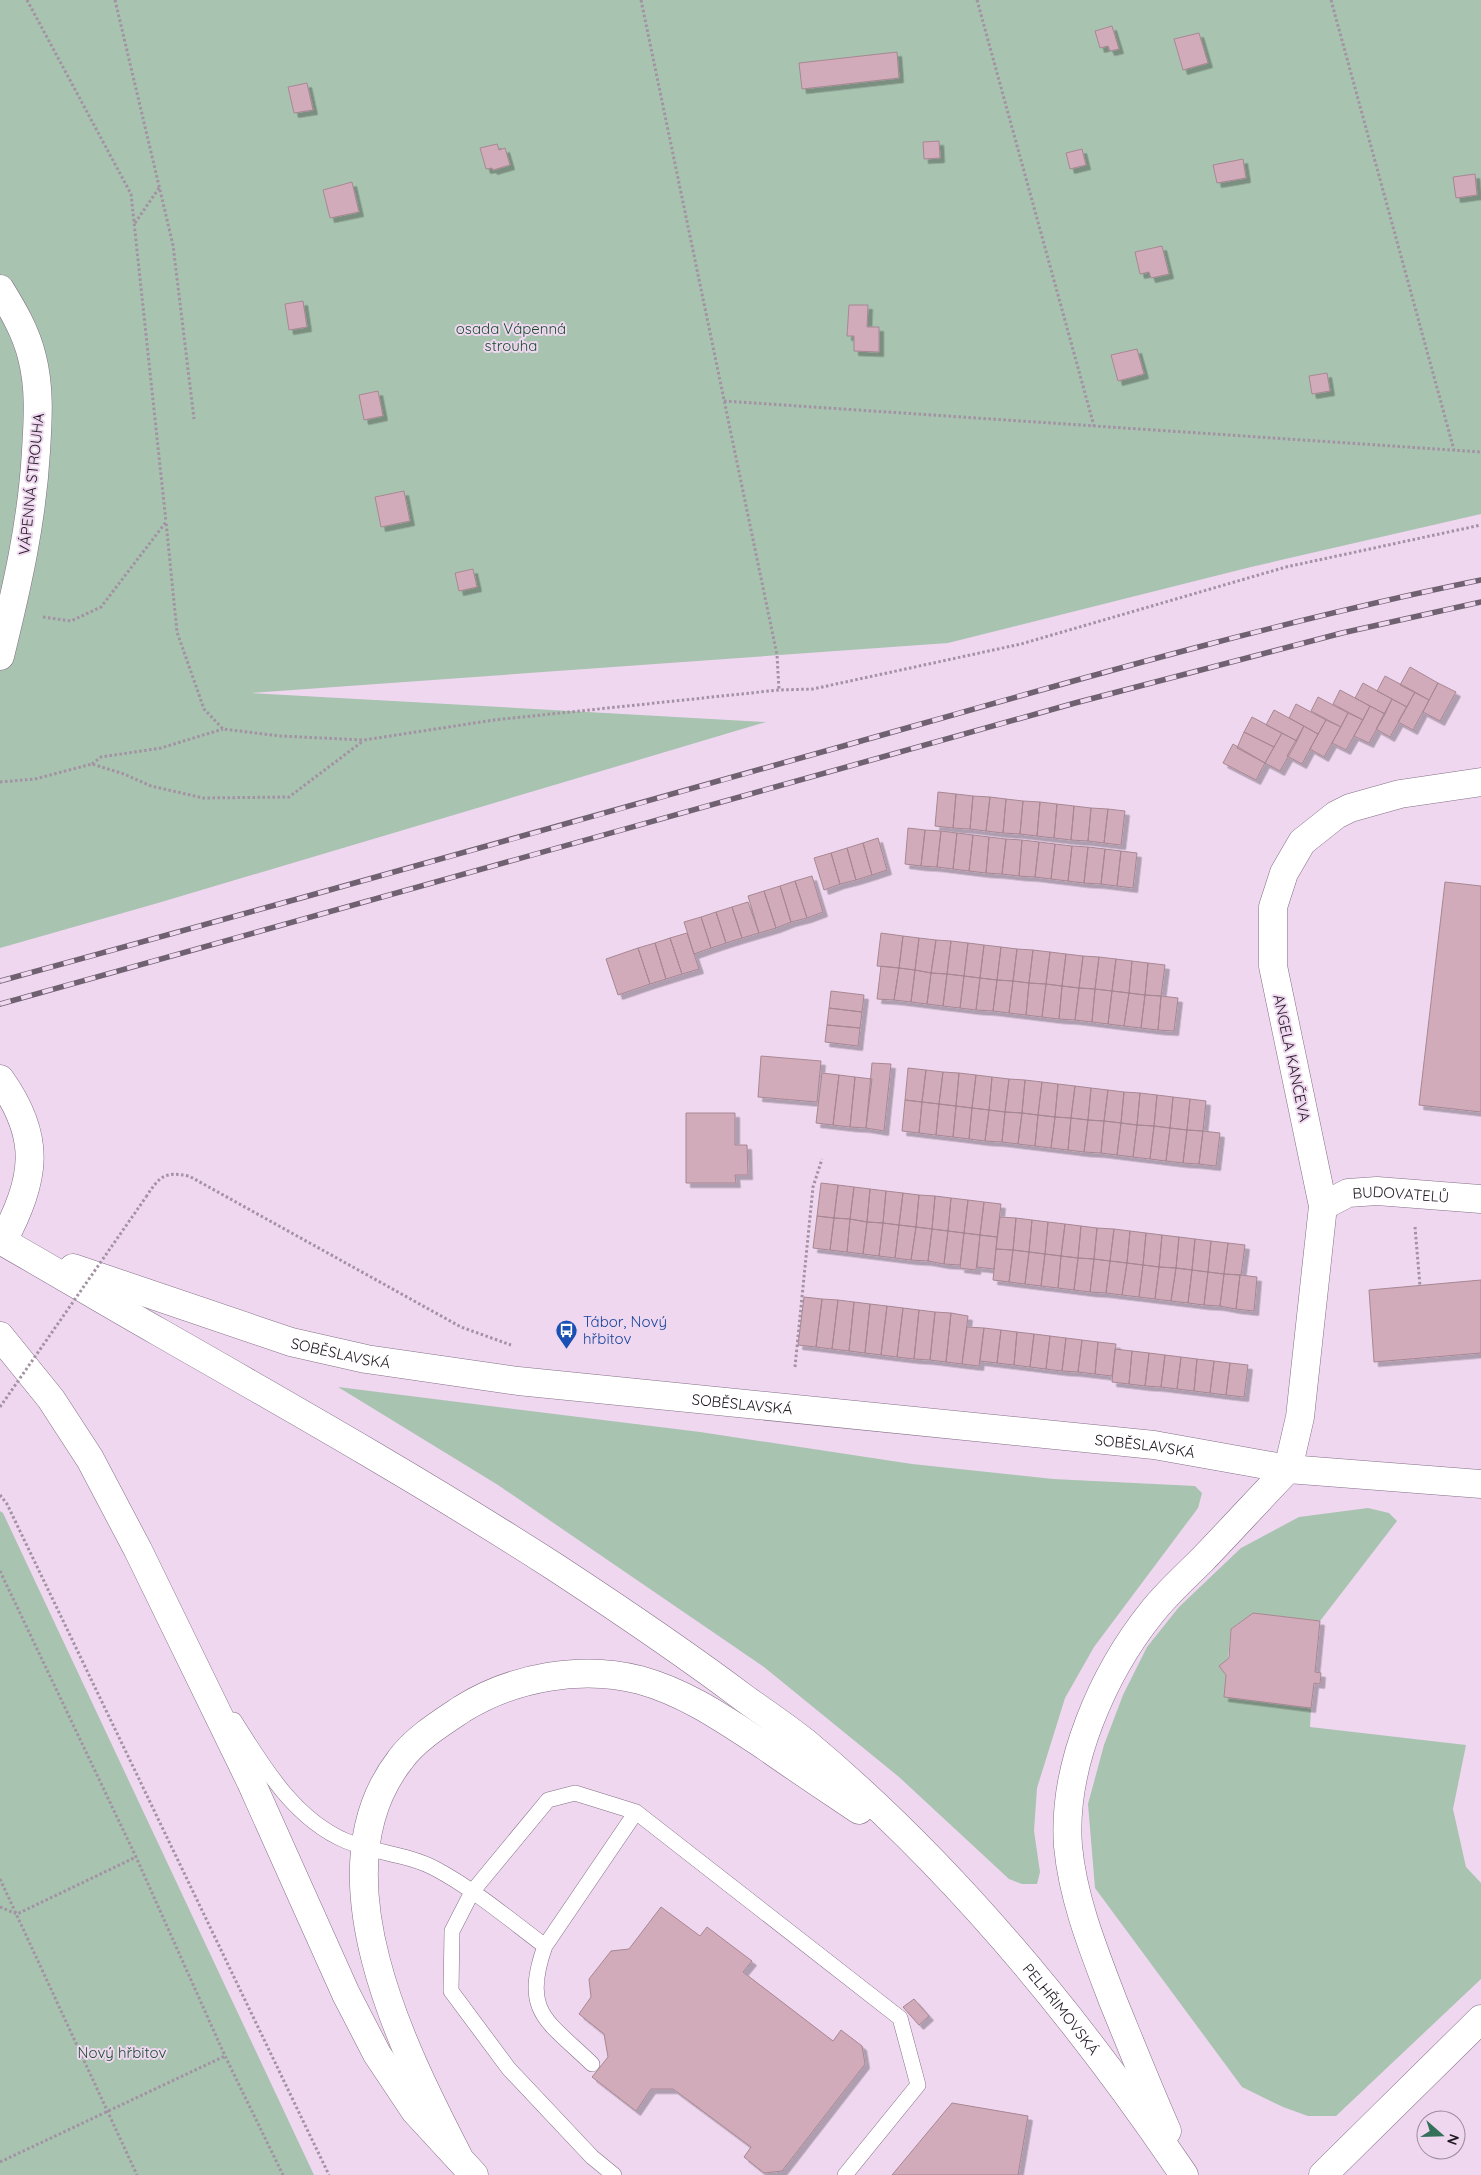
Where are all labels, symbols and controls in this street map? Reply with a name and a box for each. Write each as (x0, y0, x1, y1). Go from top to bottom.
park label: osada Vápenná strouha (456, 319, 566, 355)
street label: VÁPENNÁ STROUHA (14, 412, 48, 556)
street label: ANGELA KANČEVA (1269, 993, 1315, 1124)
street label: BUDOVATELŮ (1352, 1181, 1450, 1206)
place label: Tábor, Nový hřbitov (583, 1312, 667, 1348)
bus stop icon: Tábor, Nový hřbitov (555, 1318, 579, 1349)
street label: SOBĚSLAVSKÁ (289, 1333, 392, 1372)
street label: SOBĚSLAVSKÁ (691, 1389, 794, 1418)
street label: SOBĚSLAVSKÁ (1094, 1430, 1197, 1462)
street label: PELHŘIMOVSKÁ (1019, 1959, 1104, 2059)
park label: Nový hřbitov (78, 2043, 167, 2062)
north arrow (1416, 2110, 1466, 2160)
text: N (1443, 2132, 1463, 2147)

